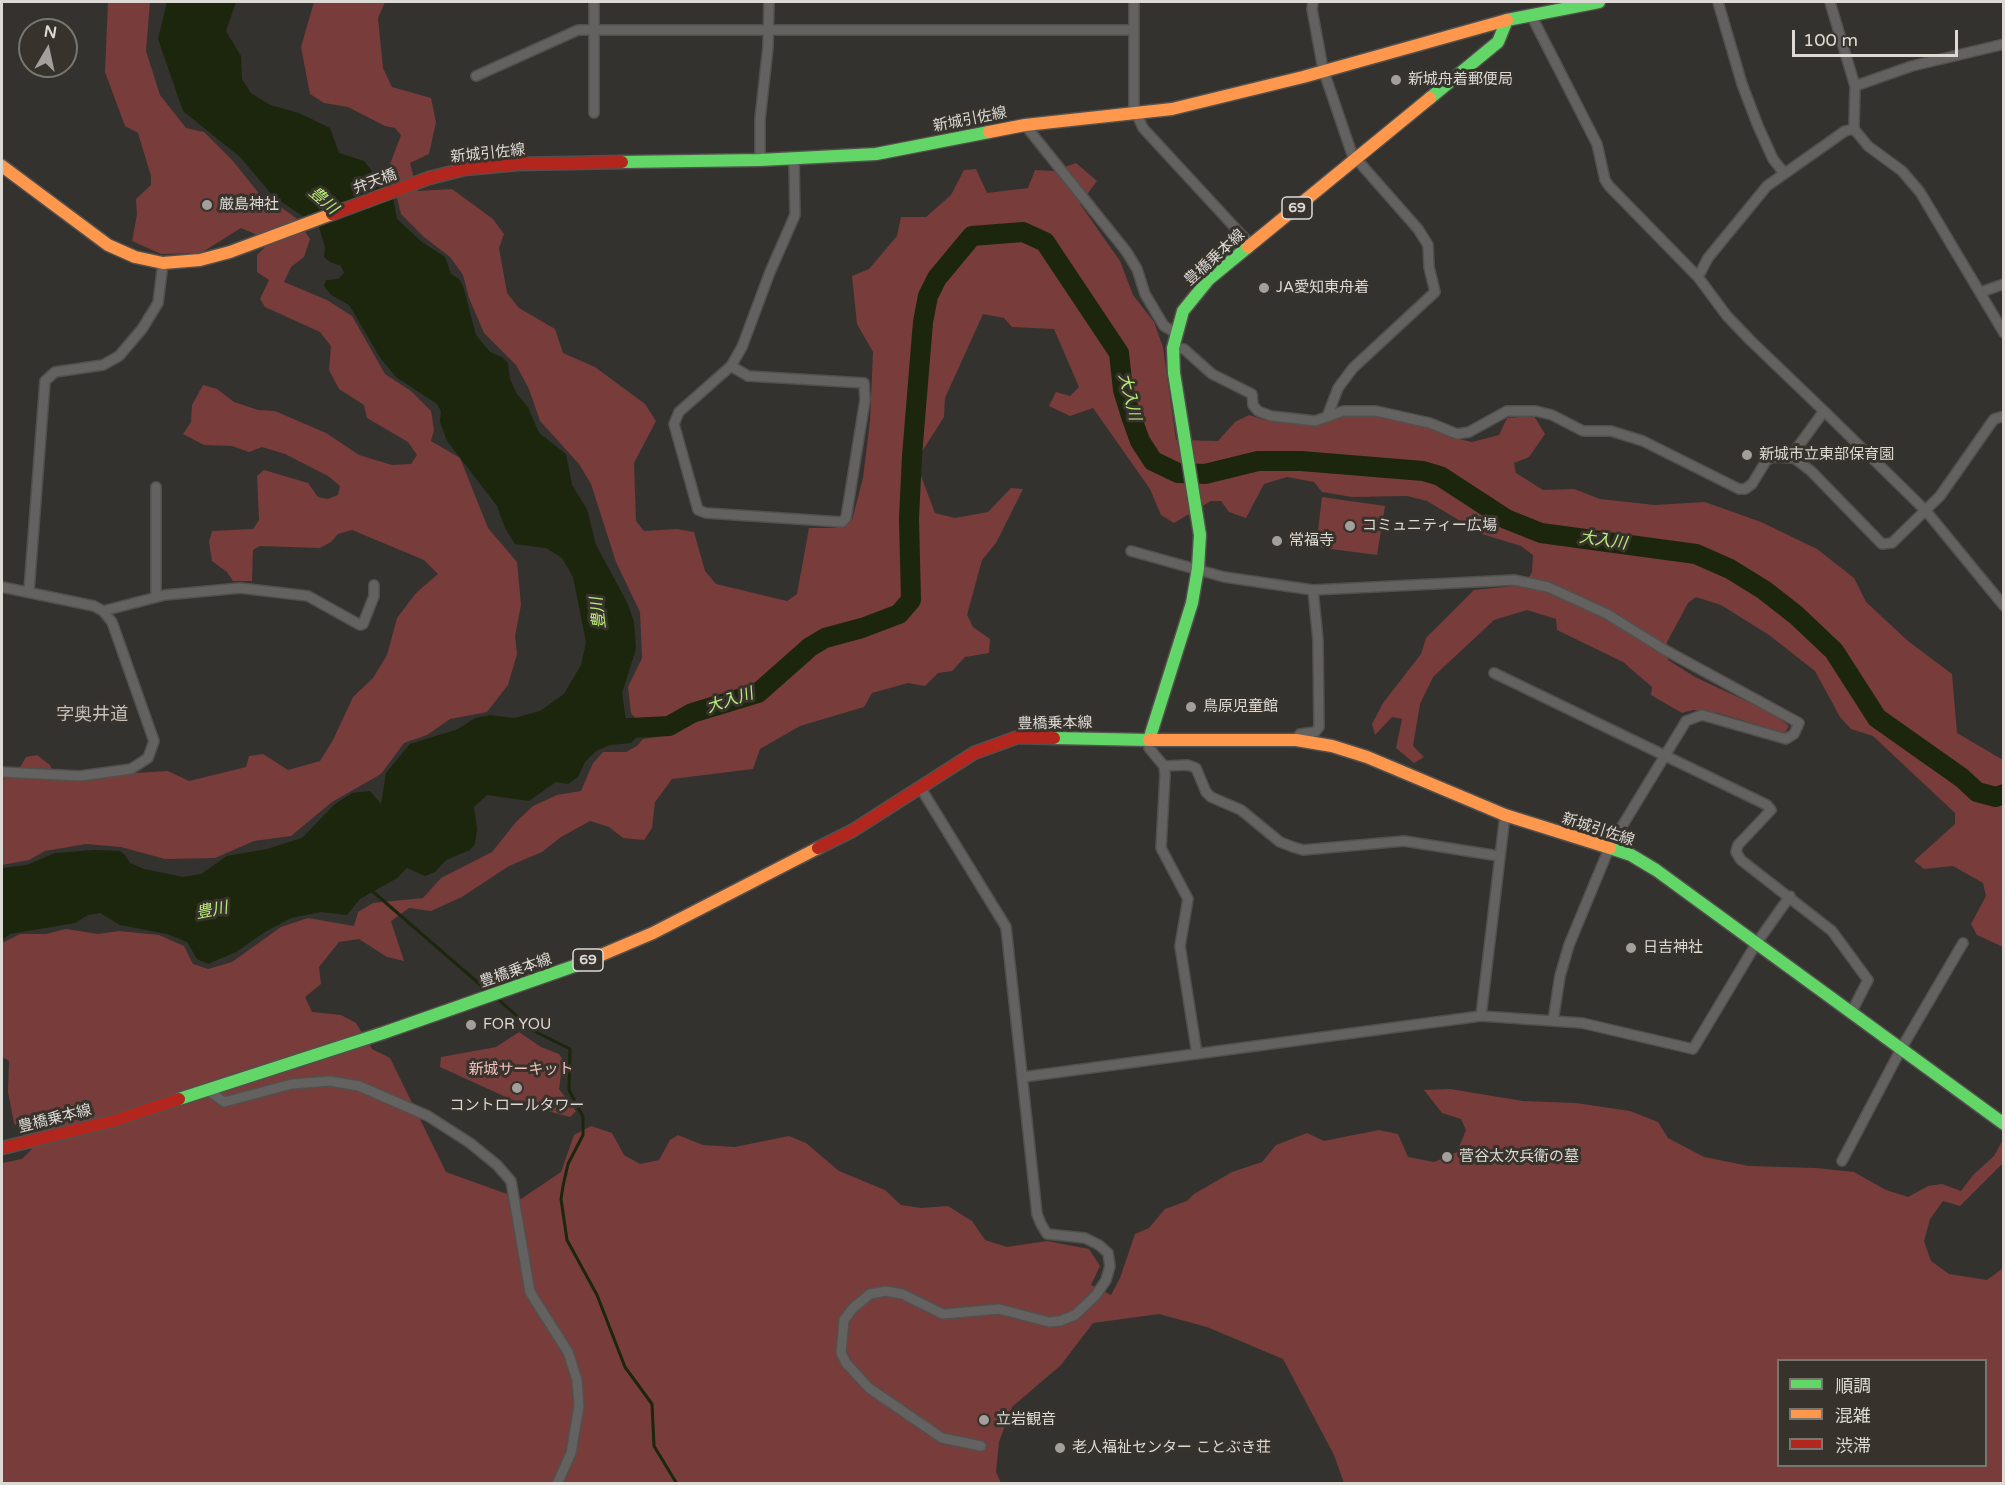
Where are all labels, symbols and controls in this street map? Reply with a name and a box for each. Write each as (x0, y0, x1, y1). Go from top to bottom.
north arrow (18, 18, 78, 78)
scale bar (1795, 18, 1962, 56)
text: N (43, 21, 58, 43)
text: 100 m (1803, 29, 1858, 51)
place label: 新城舟着郵便局 (1408, 71, 1513, 89)
marker: 新城舟着郵便局 (1389, 73, 1403, 87)
street label: 新城引佐線 (931, 104, 1009, 136)
street label: 新城引佐線 (450, 141, 526, 167)
street label: 弁天橋 (351, 166, 399, 198)
water label: 豊川 (305, 183, 341, 219)
place label: 厳島神社 (219, 196, 279, 214)
road number: 69 (1282, 197, 1312, 219)
marker: 厳島神社 (200, 198, 214, 212)
street label: 豊橋乗本線 (1181, 226, 1249, 290)
place label: JA愛知東舟着 (1276, 279, 1369, 297)
marker: JA愛知東舟着 (1257, 281, 1271, 295)
water label: 大入川 (1114, 371, 1144, 423)
place label: 新城市立東部保育園 (1759, 446, 1894, 464)
marker: 新城市立東部保育園 (1740, 448, 1754, 462)
place label: コミュニティー広場 (1362, 517, 1497, 535)
marker: コミュニティー広場 (1343, 519, 1357, 533)
water label: 大入川 (1578, 528, 1628, 554)
place label: 常福寺 (1289, 532, 1334, 550)
marker: 常福寺 (1270, 534, 1284, 548)
water label: 豊川 (588, 596, 610, 630)
water label: 大入川 (704, 684, 756, 718)
place label: 鳥原児童館 (1203, 698, 1278, 716)
marker: 鳥原児童館 (1184, 700, 1198, 714)
district label: 字奥井道 (56, 704, 128, 726)
street label: 豊橋乗本線 (1017, 714, 1093, 734)
street label: 新城引佐線 (1560, 810, 1636, 850)
water label: 豊川 (194, 899, 230, 923)
place label: 日吉神社 (1643, 939, 1703, 957)
marker: 日吉神社 (1624, 941, 1638, 955)
road number: 69 (573, 949, 603, 971)
street label: 豊橋乗本線 (478, 950, 554, 992)
place label: FOR YOU (483, 1016, 551, 1034)
marker: FOR YOU (464, 1018, 478, 1032)
park label: 新城サーキット (469, 1061, 573, 1079)
marker: コントロールタワー (510, 1081, 524, 1095)
place label: コントロールタワー (450, 1097, 584, 1115)
street label: 豊橋乗本線 (16, 1101, 94, 1137)
place label: 菅谷太次兵衛の墓 (1459, 1148, 1579, 1166)
marker: 菅谷太次兵衛の墓 (1440, 1150, 1454, 1164)
legend (1777, 1359, 1987, 1467)
text: 順調 (1835, 1375, 1871, 1397)
text: 混雑 (1835, 1405, 1871, 1427)
place label: 立岩観音 (996, 1411, 1056, 1429)
marker: 立岩観音 (977, 1413, 991, 1427)
text: 渋滞 (1835, 1435, 1871, 1457)
place label: 老人福祉センター ことぶき荘 (1072, 1439, 1271, 1457)
marker: 老人福祉センター ことぶき荘 (1053, 1441, 1067, 1455)

